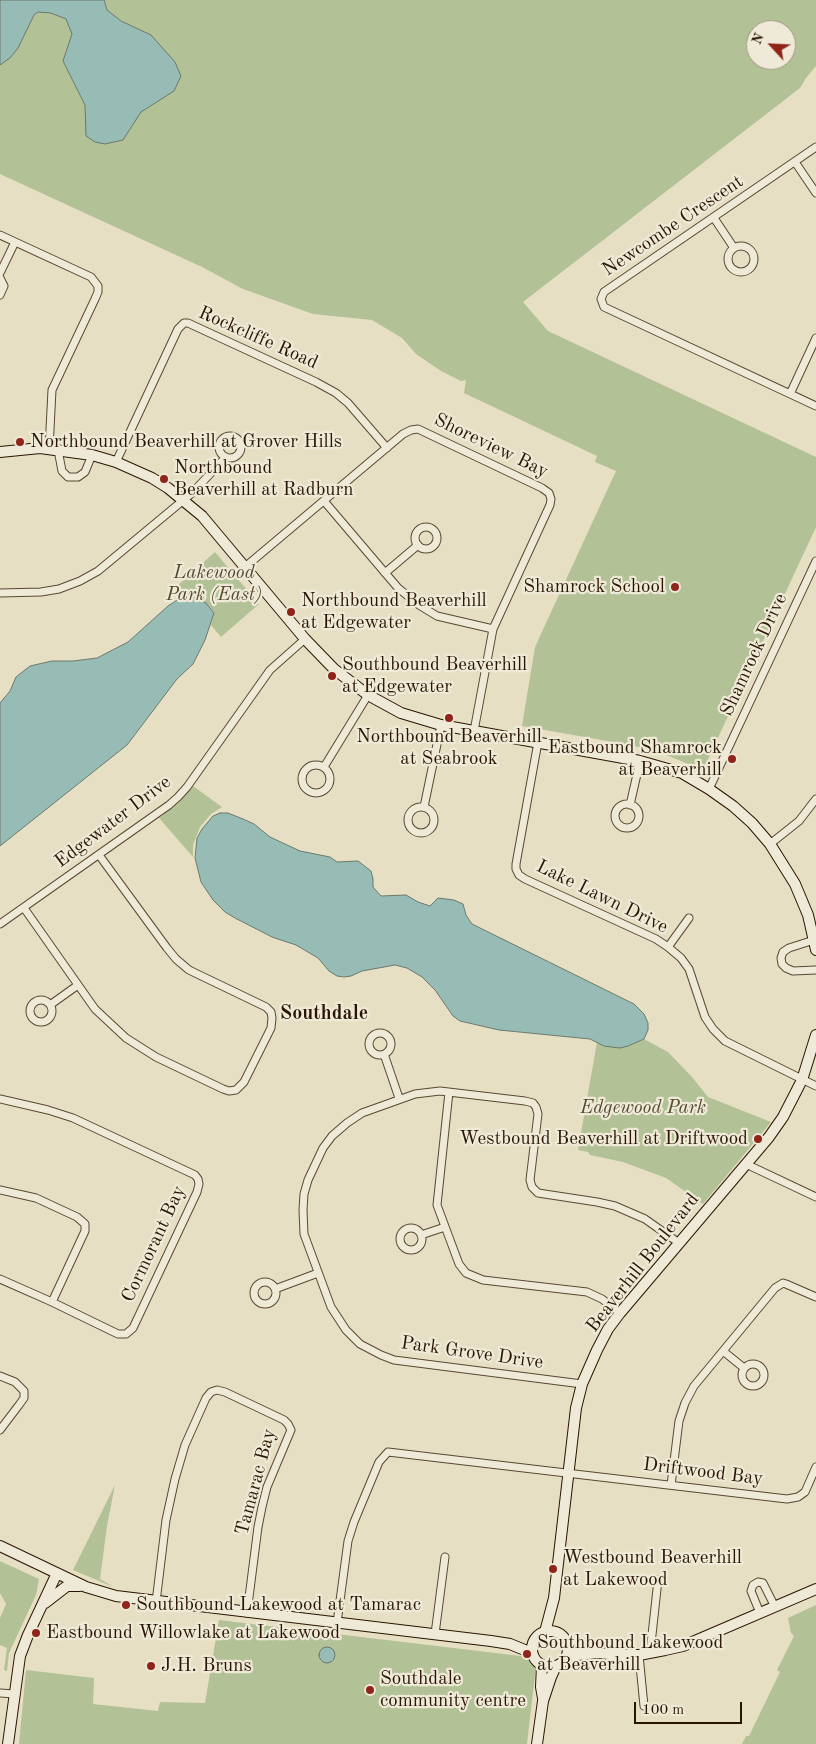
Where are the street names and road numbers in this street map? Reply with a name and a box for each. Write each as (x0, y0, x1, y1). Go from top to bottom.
street label: Newcombe Crescent (598, 170, 748, 282)
street label: Rockcliffe Road (195, 301, 321, 375)
street label: Shoreview Bay (430, 409, 552, 483)
street label: Shamrock Drive (716, 590, 792, 720)
street label: Edgewater Drive (50, 771, 176, 873)
street label: Lake Lawn Drive (532, 855, 672, 939)
street label: Cormorant Bay (117, 1182, 191, 1306)
street label: Beaverhill Boulevard (582, 1189, 704, 1337)
street label: Park Grove Drive (399, 1332, 545, 1374)
street label: Tamarac Bay (231, 1426, 281, 1538)
street label: Driftwood Bay (642, 1453, 764, 1491)

